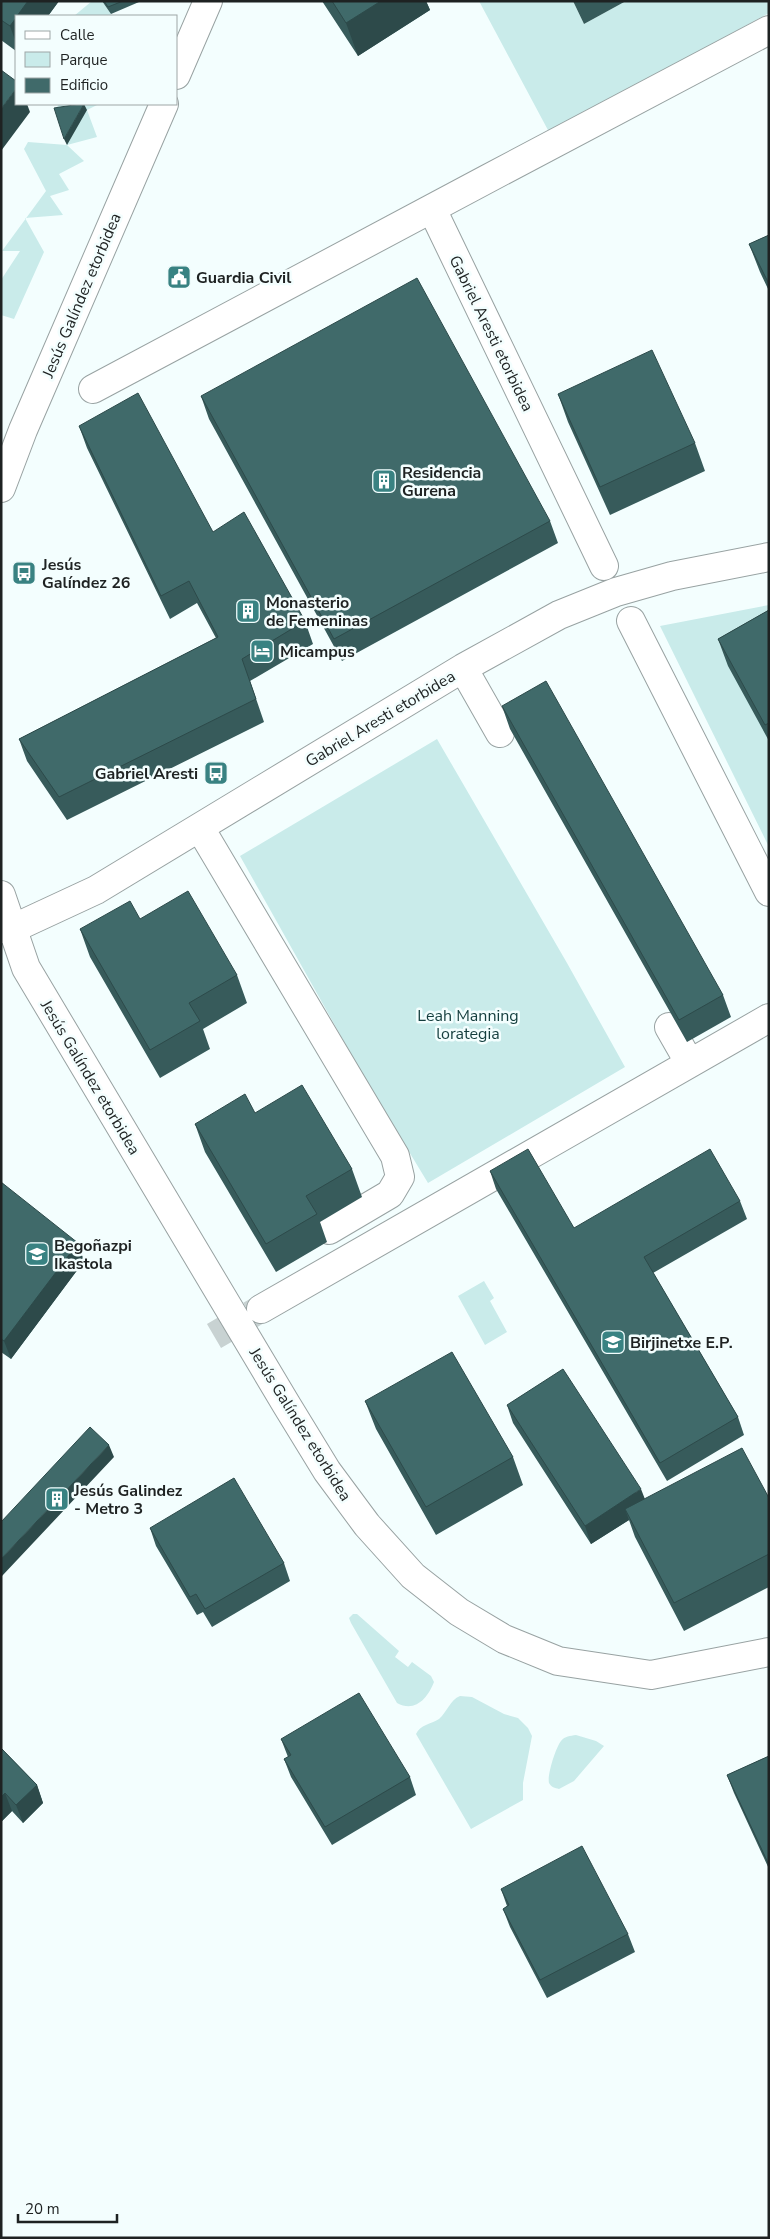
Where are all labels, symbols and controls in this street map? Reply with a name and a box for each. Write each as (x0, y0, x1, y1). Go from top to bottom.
legend (15, 15, 178, 105)
text: Calle (60, 25, 95, 45)
text: Parque (60, 50, 108, 70)
text: Edificio (60, 75, 108, 95)
street label: Jesús Galíndez etorbidea (37, 210, 127, 382)
street label: Gabriel Aresti etorbidea (444, 252, 538, 415)
public building icon: Guardia Civil (166, 264, 192, 290)
place label: Guardia Civil (196, 267, 291, 289)
place label: Residencia Gurena (402, 462, 481, 502)
building icon: Residencia Gurena (371, 468, 397, 494)
place label: Jesús Galíndez 26 (41, 554, 130, 594)
bus stop icon: Jesús Galíndez 26 (11, 560, 37, 586)
place label: Monasterio de Femeninas (266, 592, 368, 632)
building icon: Monasterio de Femeninas (235, 598, 261, 624)
hotel icon: Micampus (249, 638, 275, 664)
place label: Micampus (280, 641, 355, 663)
street label: Gabriel Aresti etorbidea (302, 665, 460, 772)
bus stop icon: Gabriel Aresti (203, 760, 229, 786)
place label: Gabriel Aresti (95, 763, 198, 785)
street label: Jesús Galíndez etorbidea (35, 995, 145, 1159)
park label: Leah Manning lorategia (417, 1005, 519, 1045)
place label: Begoñazpi Ikastola (54, 1235, 132, 1275)
school or university icon: Begoñazpi Ikastola (24, 1241, 50, 1267)
school or university icon: Birjinetxe E.P. (600, 1329, 626, 1355)
place label: Birjinetxe E.P. (630, 1332, 733, 1354)
street label: Jesús Galíndez etorbidea (243, 1343, 356, 1505)
place label: Jesús Galindez - Metro 3 (73, 1480, 183, 1520)
building icon: Jesús Galindez - Metro 3 (44, 1486, 70, 1512)
scale bar (18, 2192, 116, 2224)
text: 20 m (25, 2199, 60, 2219)

